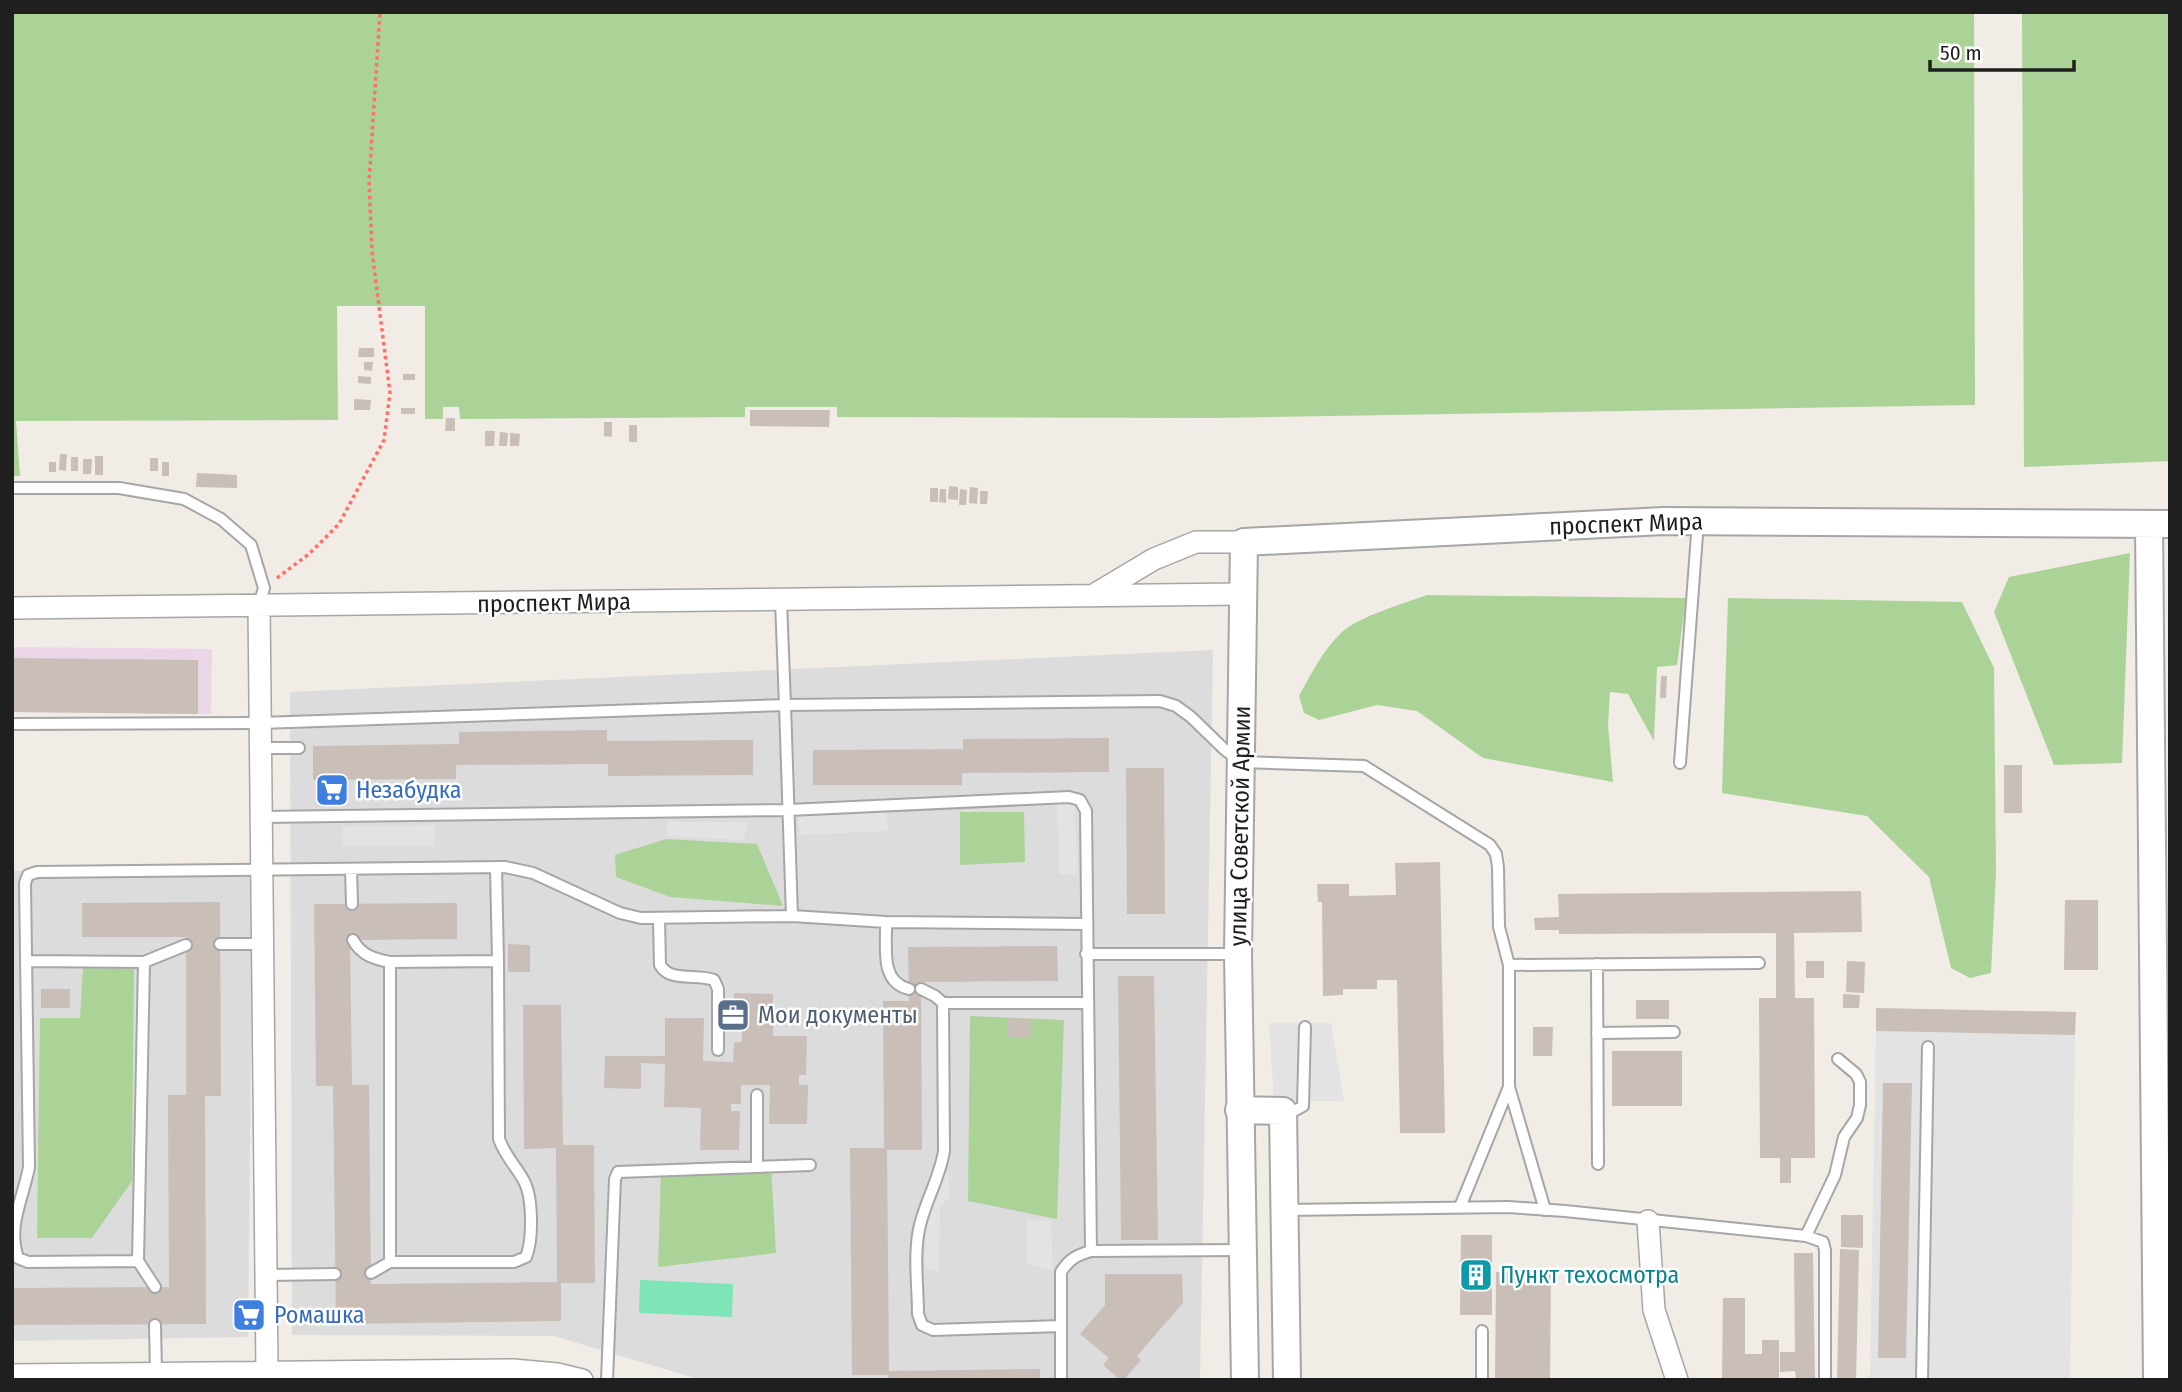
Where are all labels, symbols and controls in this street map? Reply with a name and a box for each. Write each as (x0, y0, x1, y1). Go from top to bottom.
scale bar (1930, 28, 2074, 72)
text: 50 m (1940, 40, 1982, 66)
street label: проспект Мира (1549, 507, 1703, 541)
street label: проспект Мира (477, 588, 631, 618)
street label: улица Советской Армии (1224, 705, 1256, 947)
supermarket icon: Незабудка (313, 771, 351, 809)
place label: Незабудка (356, 776, 462, 804)
office icon: Мои документы (714, 996, 752, 1034)
place label: Мои документы (758, 1001, 918, 1029)
building icon: Пункт техосмотра (1457, 1256, 1495, 1294)
place label: Пункт техосмотра (1500, 1261, 1679, 1289)
supermarket icon: Ромашка (230, 1296, 268, 1334)
place label: Ромашка (274, 1301, 365, 1329)

